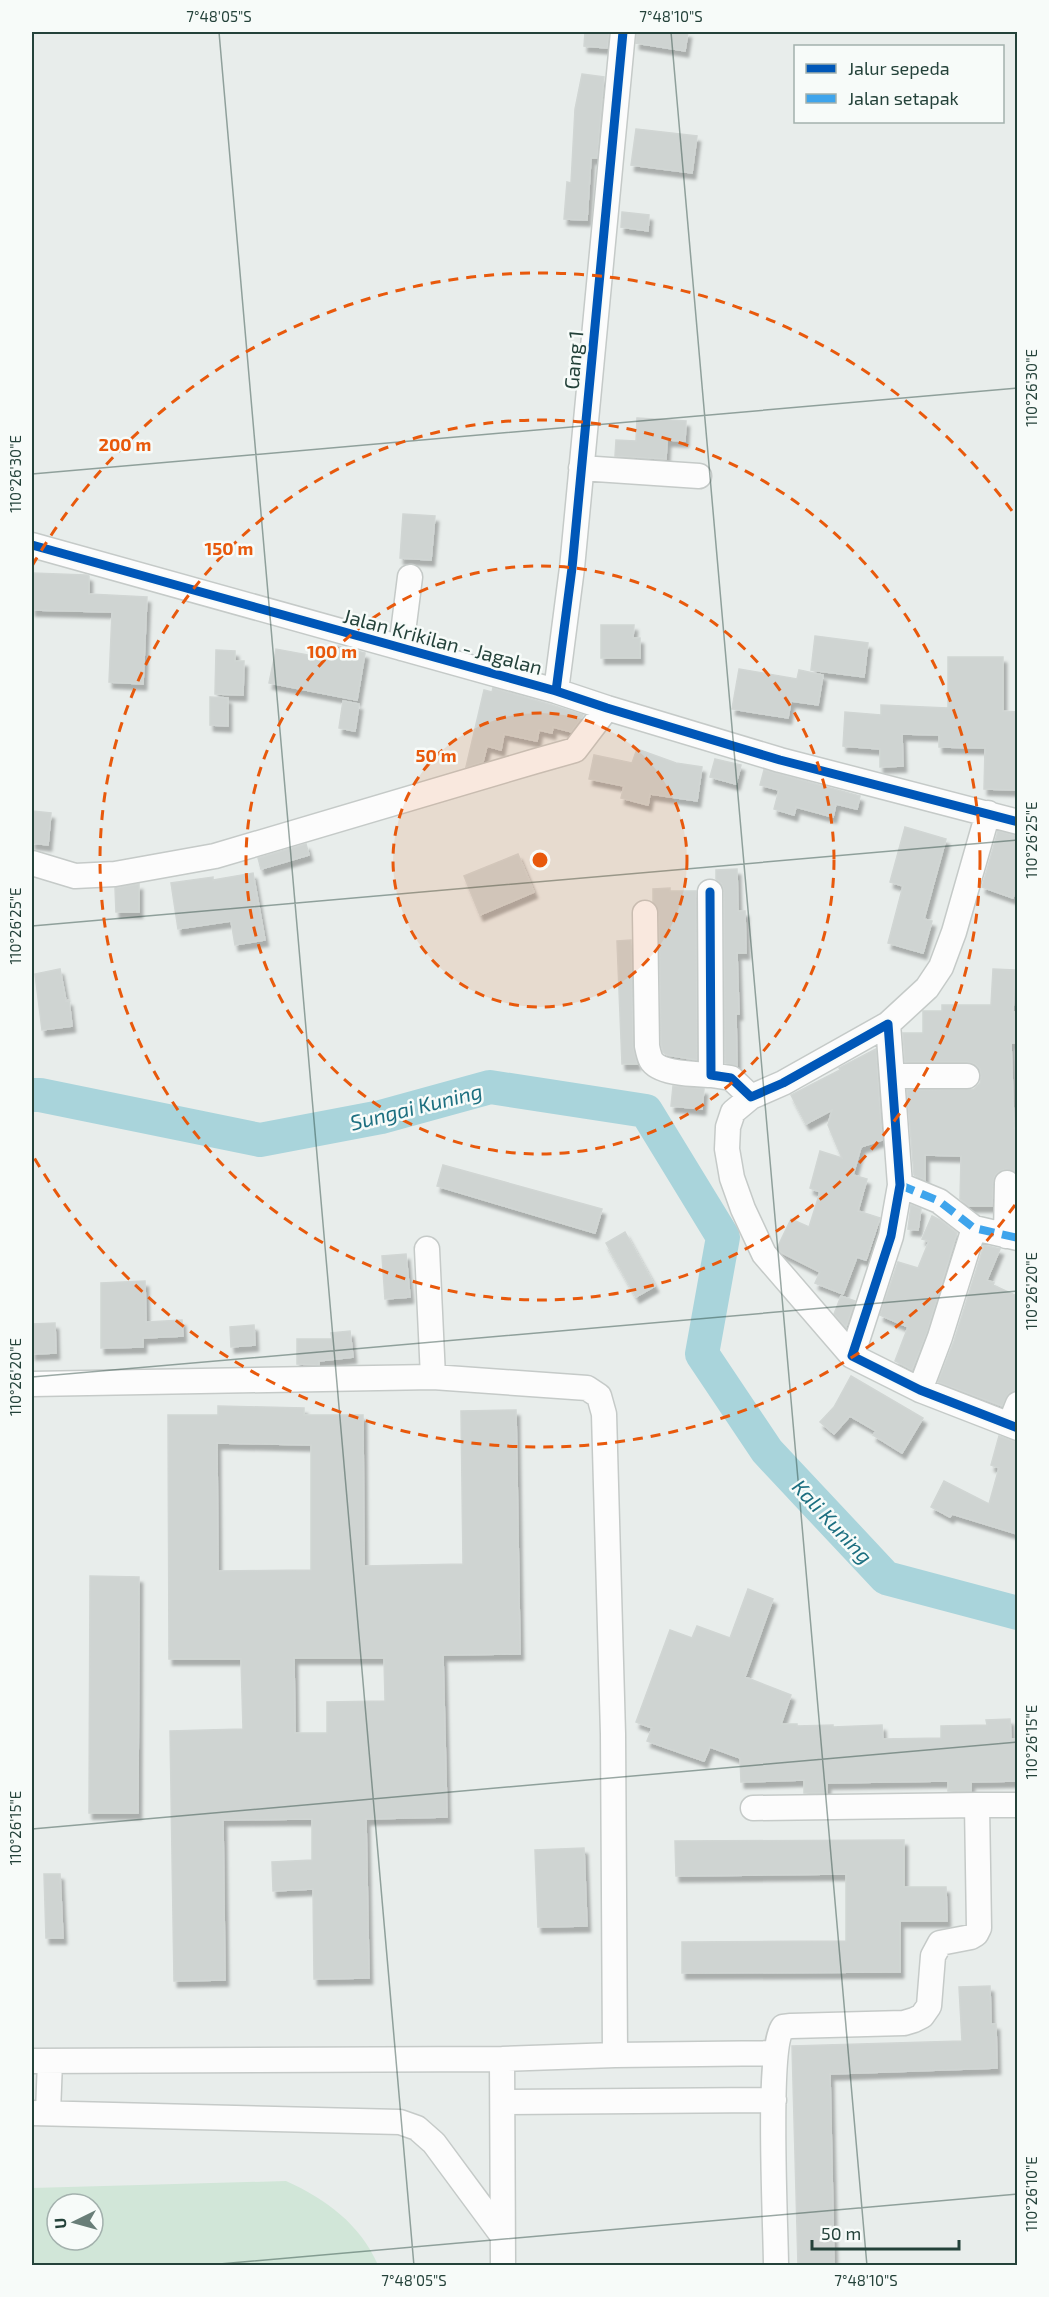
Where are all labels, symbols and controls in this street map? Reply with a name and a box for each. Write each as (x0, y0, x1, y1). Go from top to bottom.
text: 7°48'05"S (186, 7, 252, 25)
text: 7°48'10"S (639, 7, 703, 25)
legend (794, 45, 1004, 123)
text: Jalur sepeda (848, 57, 950, 79)
text: Jalan setapak (848, 87, 959, 109)
street label: Gang 1 (558, 330, 588, 390)
text: 110°26'30"E (1022, 349, 1040, 427)
text: 200 m (99, 433, 151, 455)
text: 110°26'30"E (6, 435, 24, 513)
text: 150 m (205, 537, 253, 559)
street label: Jalan Krikilan - Jagalan (341, 603, 545, 679)
text: 100 m (307, 640, 357, 662)
text: 50 m (415, 744, 457, 766)
text: 110°26'25"E (1022, 802, 1040, 878)
centre of rings (530, 850, 550, 870)
text: 110°26'25"E (6, 888, 24, 964)
water label: Sungai Kuning (347, 1077, 485, 1135)
text: 110°26'20"E (1022, 1252, 1040, 1330)
text: 110°26'20"E (6, 1338, 24, 1416)
water label: Kali Kuning (788, 1474, 878, 1568)
text: 110°26'15"E (1022, 1705, 1040, 1779)
text: 110°26'15"E (6, 1791, 24, 1865)
text: 110°26'10"E (1022, 2156, 1040, 2232)
north arrow (45, 2192, 105, 2252)
scale bar (812, 2213, 959, 2251)
text: U (50, 2217, 70, 2230)
text: 50 m (821, 2222, 861, 2244)
text: 7°48'05"S (381, 2271, 447, 2289)
text: 7°48'10"S (834, 2271, 898, 2289)

